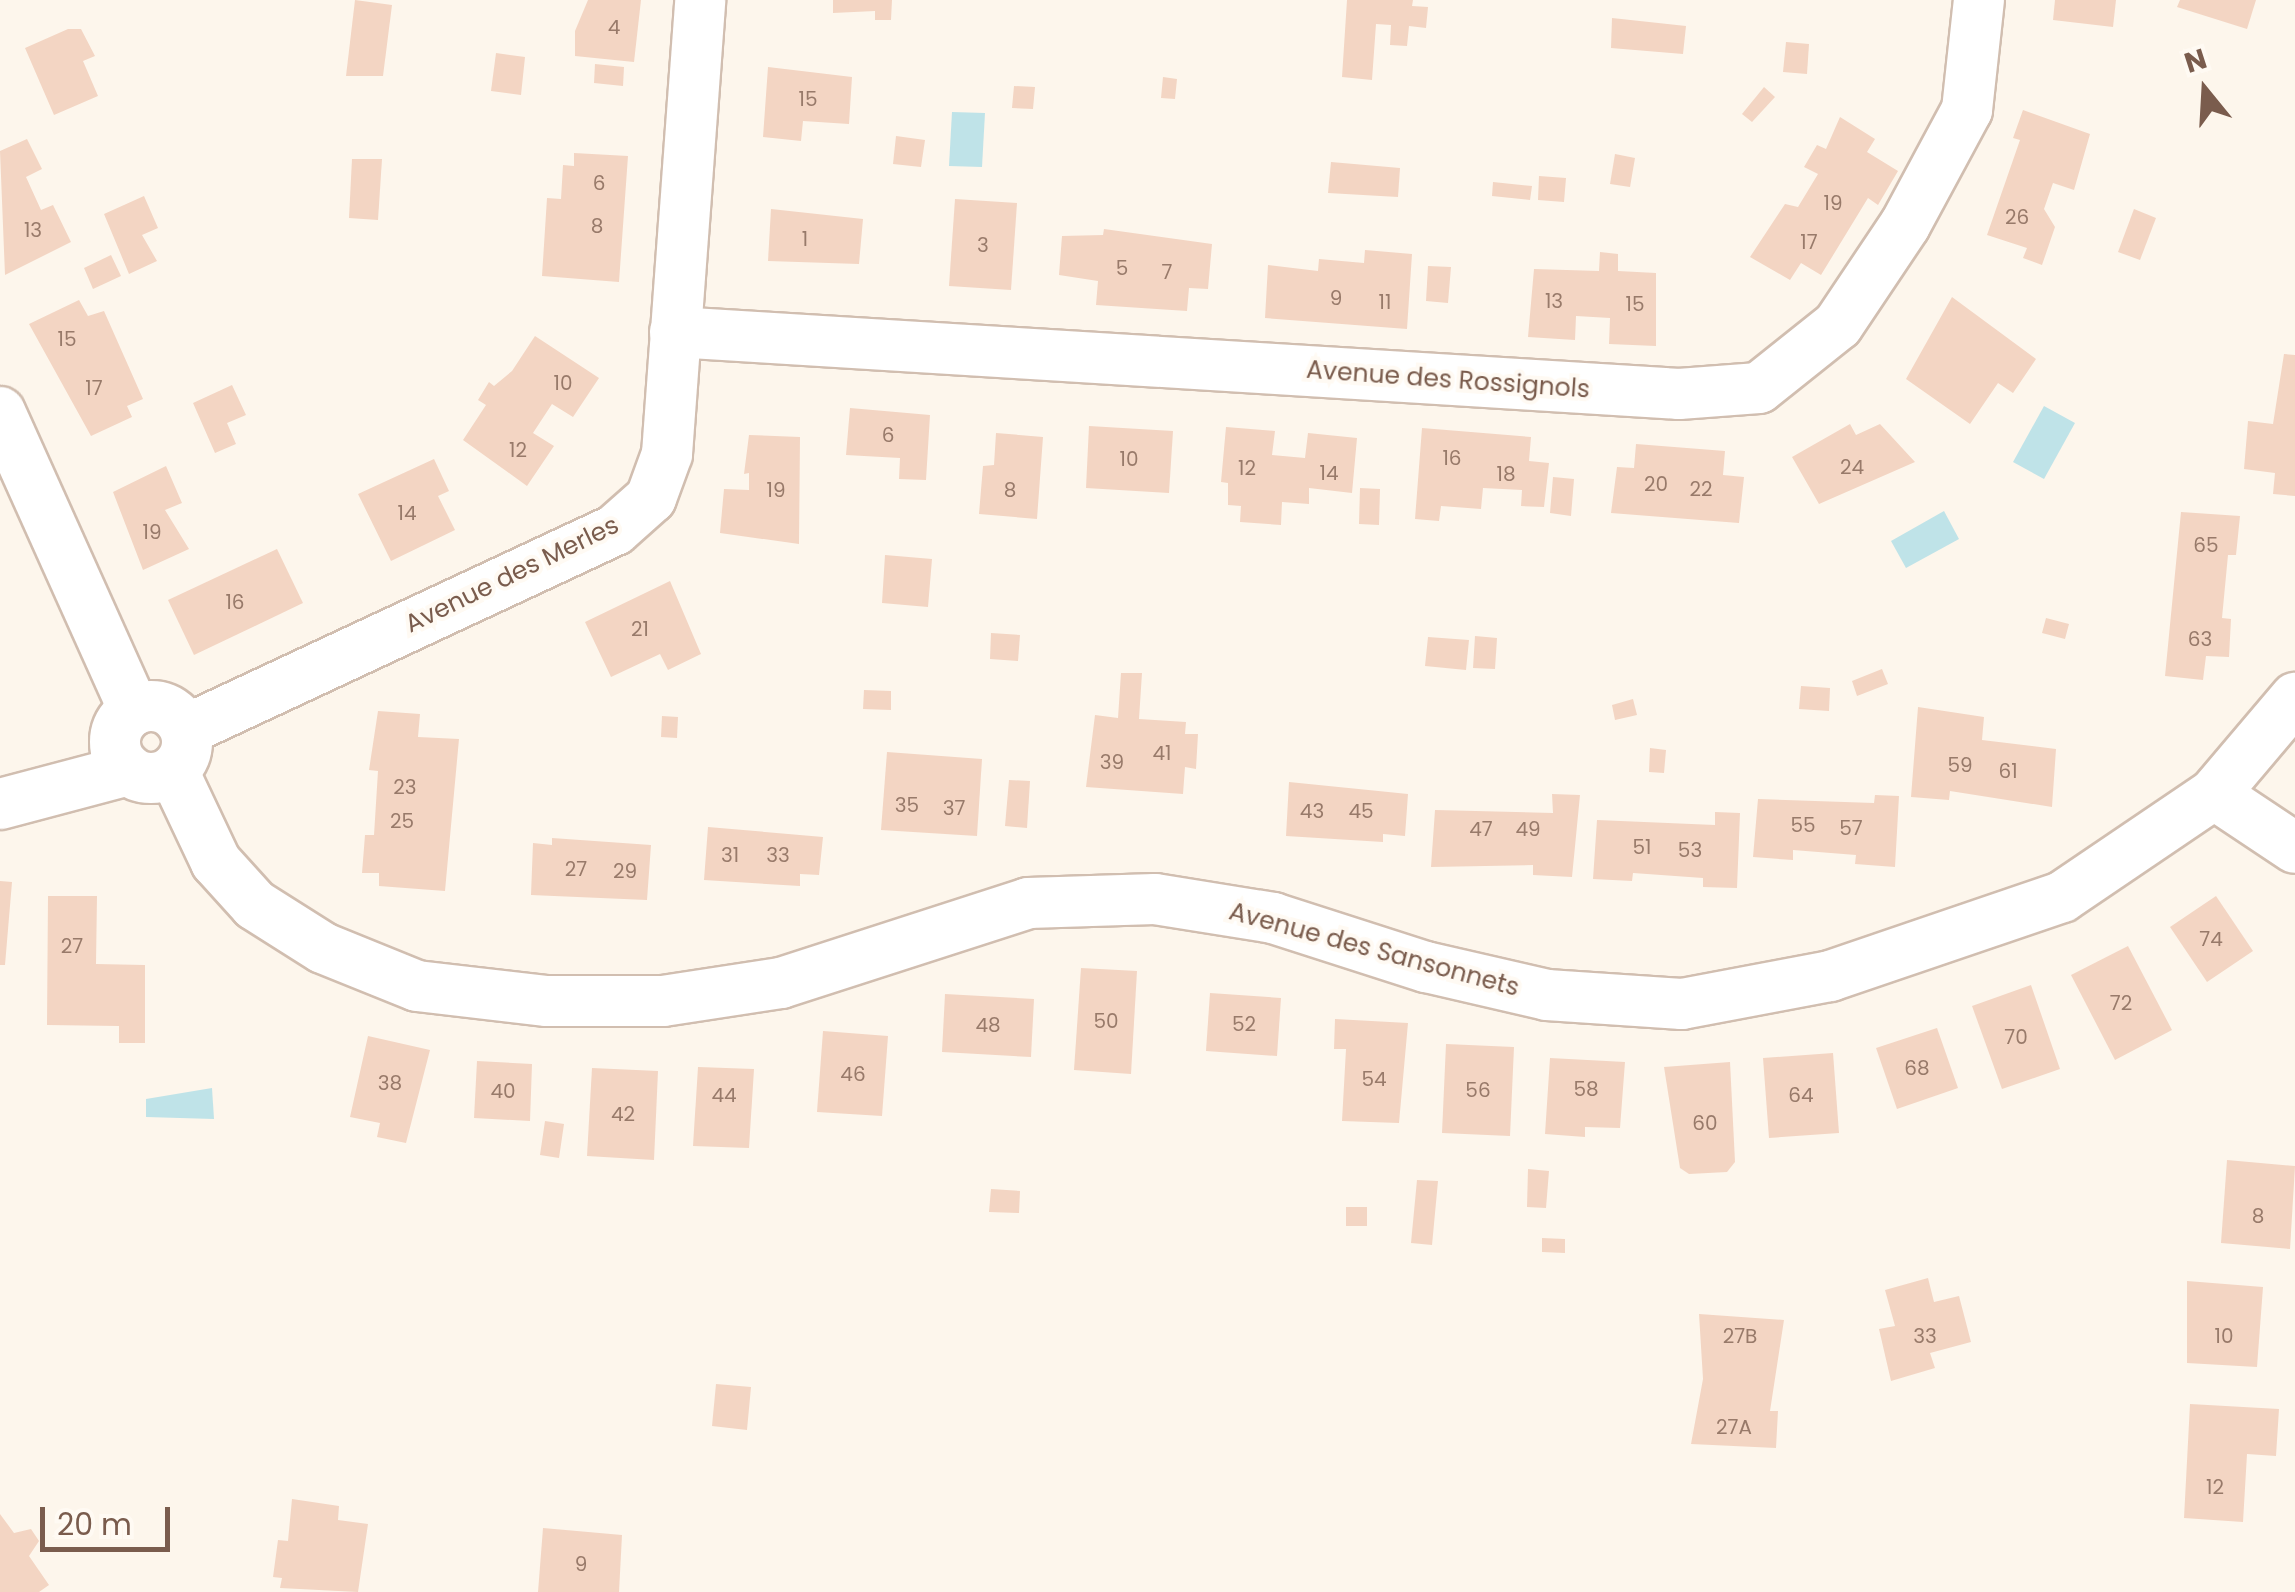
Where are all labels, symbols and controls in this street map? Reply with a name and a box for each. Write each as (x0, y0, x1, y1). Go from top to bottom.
house number: 4 (608, 15, 620, 39)
text: N (2180, 39, 2212, 83)
north arrow (2155, 40, 2255, 140)
house number: 15 (799, 87, 817, 111)
house number: 6 (593, 171, 605, 195)
house number: 19 (1824, 191, 1842, 215)
house number: 26 (2005, 205, 2029, 229)
house number: 8 (591, 214, 603, 238)
house number: 13 (24, 218, 42, 242)
house number: 1 (802, 227, 808, 251)
house number: 17 (1800, 230, 1818, 254)
house number: 3 (977, 233, 989, 257)
house number: 5 (1116, 256, 1128, 280)
house number: 7 (1162, 260, 1172, 284)
house number: 9 (1330, 286, 1342, 310)
house number: 13 (1545, 289, 1563, 313)
house number: 11 (1379, 290, 1391, 314)
house number: 15 (1626, 292, 1644, 316)
house number: 15 (58, 327, 76, 351)
street label: Avenue des Rossignols (1305, 355, 1591, 405)
house number: 10 (554, 371, 572, 395)
house number: 17 (85, 376, 103, 400)
house number: 6 (882, 423, 894, 447)
house number: 12 (509, 438, 527, 462)
house number: 16 (1442, 446, 1462, 470)
house number: 10 (1120, 447, 1138, 471)
house number: 24 (1840, 455, 1864, 479)
house number: 12 (1238, 456, 1256, 480)
house number: 14 (1320, 461, 1338, 485)
house number: 18 (1496, 462, 1516, 486)
house number: 20 (1644, 472, 1668, 496)
house number: 22 (1690, 477, 1712, 501)
house number: 19 (767, 478, 785, 502)
house number: 8 (1004, 478, 1016, 502)
house number: 14 (398, 501, 416, 525)
street label: Avenue des Merles (400, 510, 624, 640)
house number: 19 (143, 520, 161, 544)
house number: 65 (2193, 533, 2219, 557)
house number: 16 (225, 590, 245, 614)
house number: 21 (631, 617, 649, 641)
house number: 63 (2188, 627, 2212, 651)
house number: 41 (1153, 741, 1171, 765)
house number: 39 (1100, 750, 1124, 774)
house number: 59 (1947, 753, 1973, 777)
house number: 61 (1998, 759, 2018, 783)
house number: 23 (393, 775, 417, 799)
house number: 35 (895, 793, 919, 817)
house number: 37 (943, 796, 965, 820)
house number: 43 (1300, 799, 1324, 823)
house number: 45 (1348, 799, 1374, 823)
house number: 25 (390, 809, 414, 833)
house number: 55 (1790, 813, 1816, 837)
house number: 57 (1839, 816, 1863, 840)
house number: 47 (1469, 817, 1493, 841)
house number: 49 (1515, 817, 1541, 841)
house number: 51 (1633, 835, 1651, 859)
house number: 53 (1678, 838, 1702, 862)
house number: 31 (721, 843, 739, 867)
house number: 33 (766, 843, 790, 867)
house number: 27 (565, 857, 587, 881)
house number: 29 (613, 859, 637, 883)
street label: Avenue des Sansonnets (1226, 897, 1522, 1003)
house number: 74 (2199, 927, 2223, 951)
house number: 27 (61, 934, 83, 958)
house number: 72 (2110, 991, 2132, 1015)
house number: 50 (1093, 1009, 1119, 1033)
house number: 52 (1232, 1012, 1256, 1036)
house number: 48 (975, 1013, 1001, 1037)
house number: 70 (2004, 1025, 2028, 1049)
house number: 68 (1904, 1056, 1930, 1080)
house number: 46 (840, 1062, 866, 1086)
house number: 54 (1361, 1067, 1387, 1091)
house number: 38 (378, 1071, 402, 1095)
house number: 58 (1573, 1077, 1599, 1101)
house number: 56 (1465, 1078, 1491, 1102)
house number: 40 (490, 1079, 516, 1103)
house number: 44 (711, 1083, 737, 1107)
house number: 64 (1788, 1083, 1814, 1107)
house number: 42 (611, 1102, 635, 1126)
house number: 60 (1692, 1111, 1718, 1135)
house number: 8 (2252, 1204, 2264, 1228)
house number: 27B (1723, 1324, 1757, 1348)
house number: 33 (1913, 1324, 1937, 1348)
house number: 10 (2215, 1324, 2233, 1348)
house number: 27A (1716, 1415, 1752, 1439)
house number: 12 (2206, 1475, 2224, 1499)
scale bar (45, 1487, 175, 1549)
text: 20 m (57, 1503, 132, 1546)
house number: 9 (575, 1552, 587, 1576)

